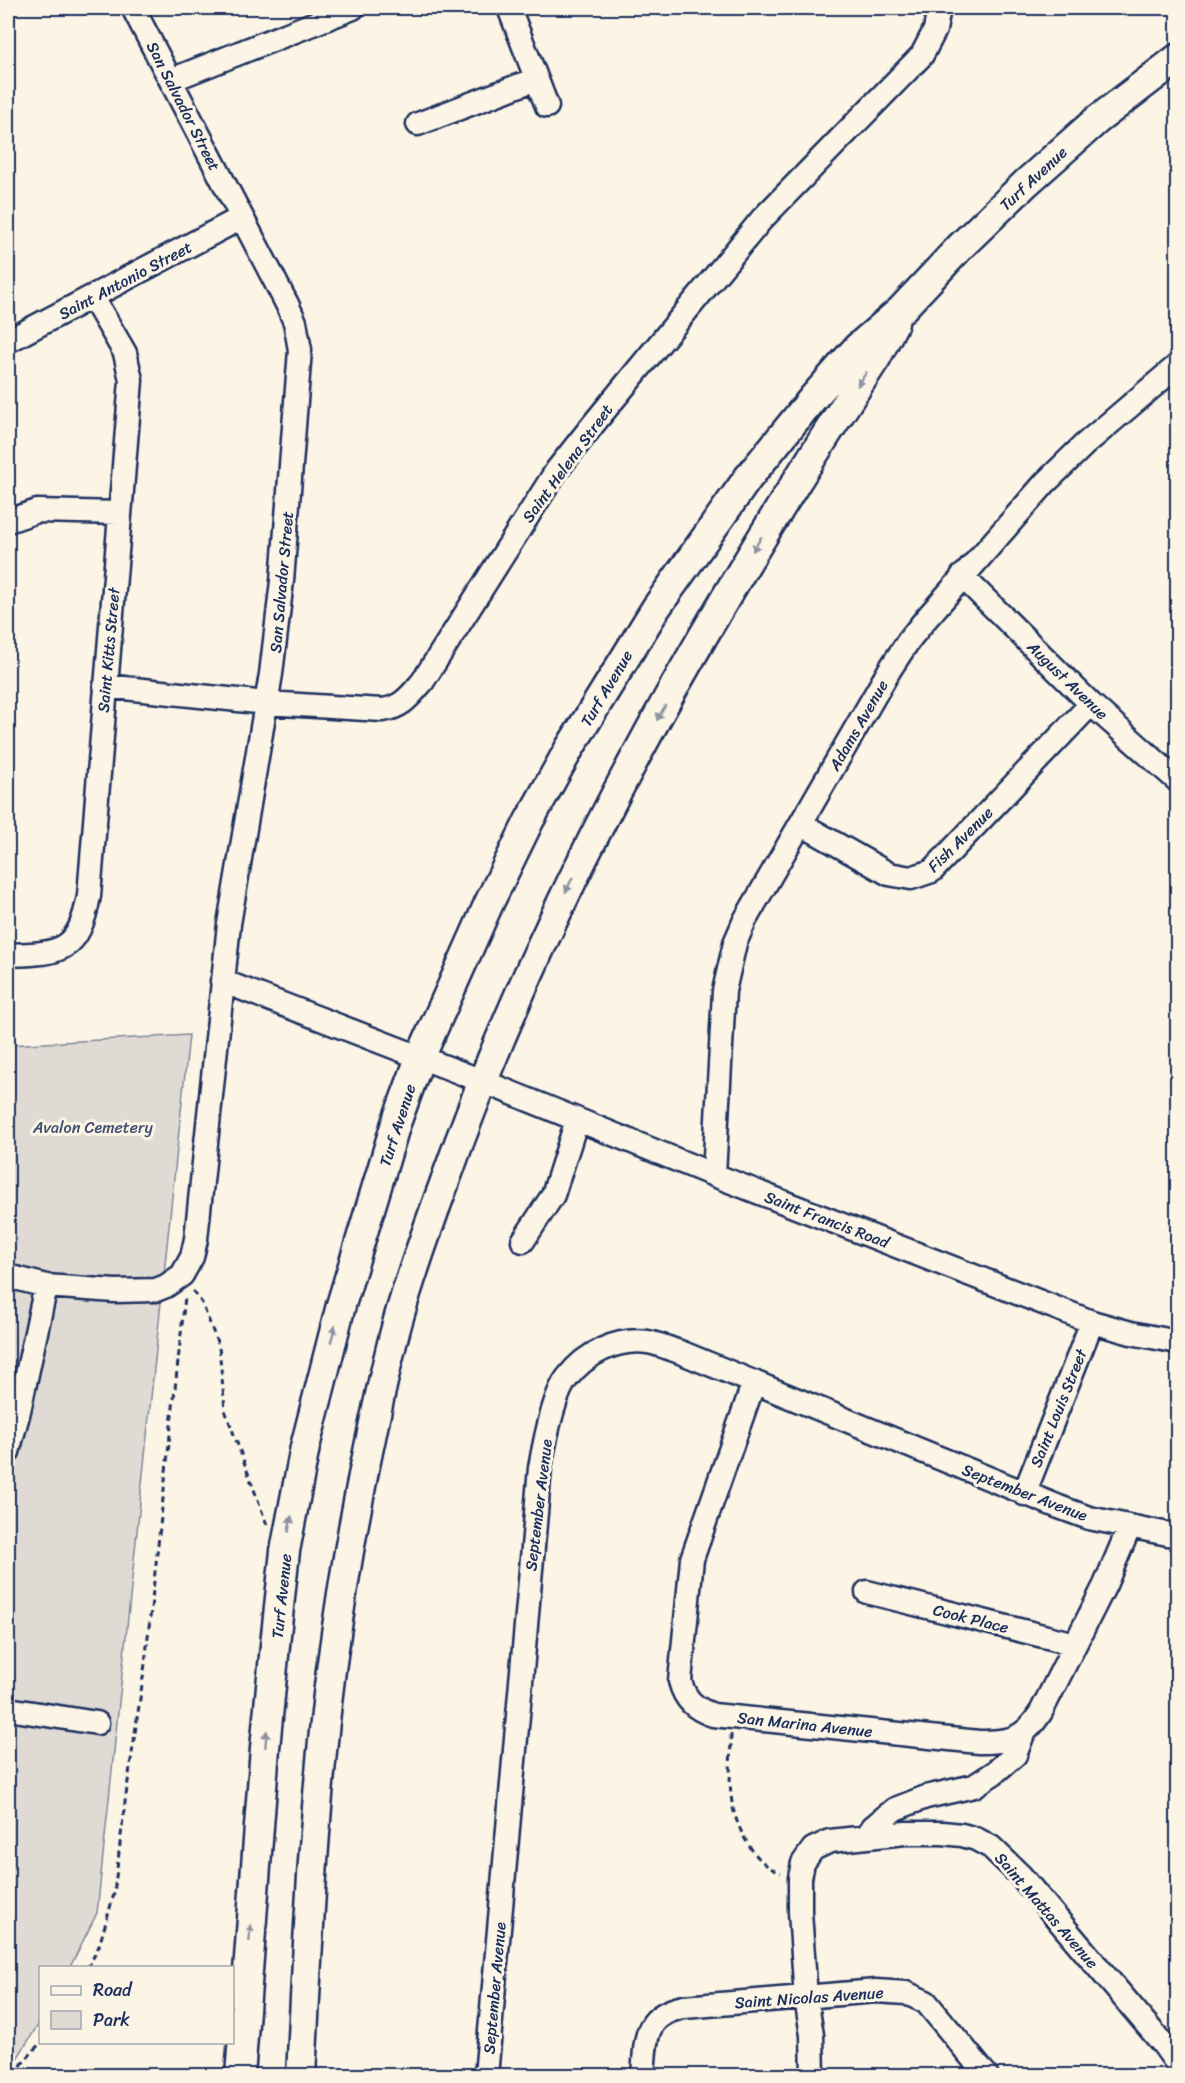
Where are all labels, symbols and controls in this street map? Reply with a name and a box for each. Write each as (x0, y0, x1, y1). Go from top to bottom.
street label: San Salvador Street (138, 36, 229, 176)
street label: Turf Avenue (992, 139, 1074, 218)
street label: Saint Antonio Street (53, 233, 197, 328)
one-way arrow (856, 371, 867, 387)
street label: Saint Helena Street (514, 398, 621, 529)
street label: San Salvador Street (261, 510, 302, 654)
one-way arrow (752, 536, 763, 552)
street label: Saint Kitts Street (89, 586, 128, 714)
street label: August Avenue (1019, 633, 1115, 727)
street label: Turf Avenue (572, 644, 641, 732)
street label: Adams Avenue (820, 674, 896, 777)
one-way arrow (655, 705, 666, 721)
street label: Fish Avenue (920, 799, 1001, 880)
one-way arrow (565, 877, 574, 894)
street label: Turf Avenue (371, 1080, 424, 1170)
park label: Avalon Cemetery (32, 1113, 154, 1142)
street label: Saint Francis Road (760, 1182, 895, 1257)
one-way arrow (329, 1325, 339, 1343)
street label: Saint Louis Street (1021, 1344, 1096, 1472)
street label: September Avenue (516, 1437, 561, 1573)
street label: September Avenue (958, 1455, 1092, 1530)
one-way arrow (286, 1515, 295, 1534)
street label: Turf Avenue (263, 1552, 300, 1640)
street label: Cook Place (930, 1595, 1012, 1642)
street label: San Marina Avenue (736, 1703, 874, 1746)
one-way arrow (261, 1729, 271, 1748)
street label: Saint Mattas Avenue (987, 1845, 1106, 1976)
street label: September Avenue (474, 1920, 515, 2055)
one-way arrow (245, 1924, 255, 1943)
legend (39, 1966, 234, 2044)
text: Road (93, 1974, 133, 2006)
street label: Saint Nicolas Avenue (734, 1978, 884, 2017)
text: Park (93, 2004, 130, 2036)

